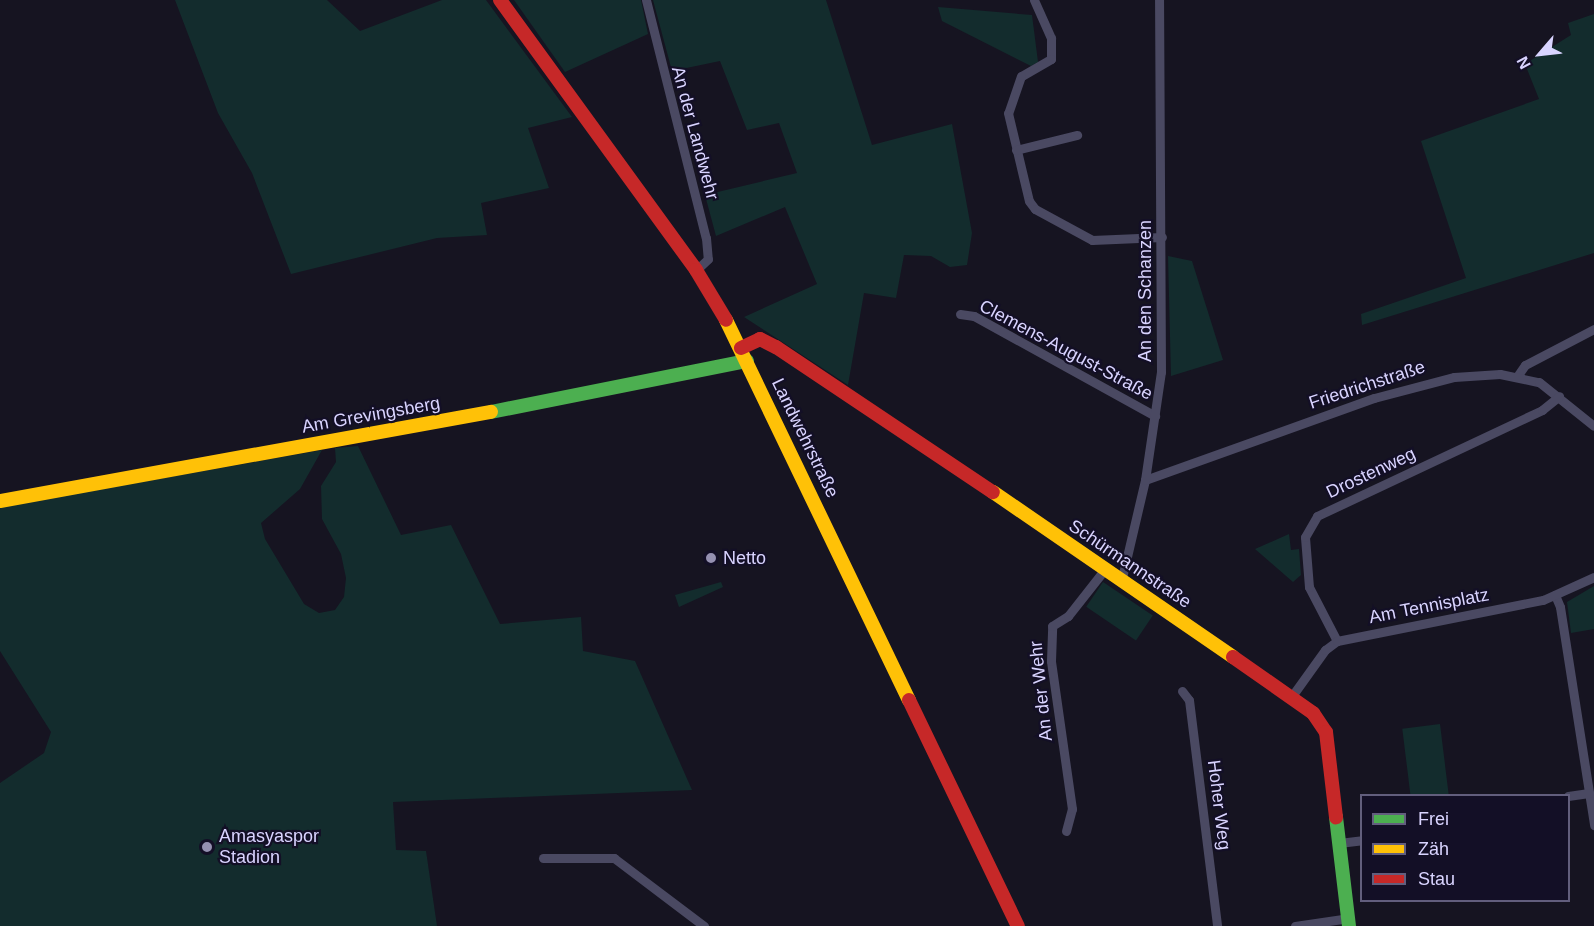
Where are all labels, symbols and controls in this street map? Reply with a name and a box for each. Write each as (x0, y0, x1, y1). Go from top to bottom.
north arrow (1510, 24, 1570, 84)
text: N (1513, 54, 1534, 72)
street label: An der Landwehr (667, 64, 723, 202)
street label: An den Schanzen (1134, 220, 1156, 362)
street label: Clemens-August-Straße (976, 295, 1156, 405)
street label: Friedrichstraße (1306, 356, 1428, 414)
street label: Landwehrstraße (767, 375, 843, 501)
street label: Am Grevingsberg (300, 392, 442, 438)
street label: Drostenweg (1323, 443, 1419, 503)
street label: Schürmannstraße (1065, 515, 1195, 613)
place label: Netto (723, 547, 766, 569)
marker: Netto (704, 551, 718, 565)
street label: Am Tennisplatz (1367, 584, 1491, 628)
street label: An der Wehr (1025, 640, 1057, 742)
street label: Hoher Weg (1203, 759, 1235, 851)
legend (1360, 794, 1570, 902)
text: Frei (1418, 809, 1449, 829)
place label: Amasyaspor Stadion (219, 826, 319, 868)
text: Zäh (1418, 839, 1449, 859)
marker: Amasyaspor Stadion (200, 840, 214, 854)
text: Stau (1418, 869, 1455, 889)

